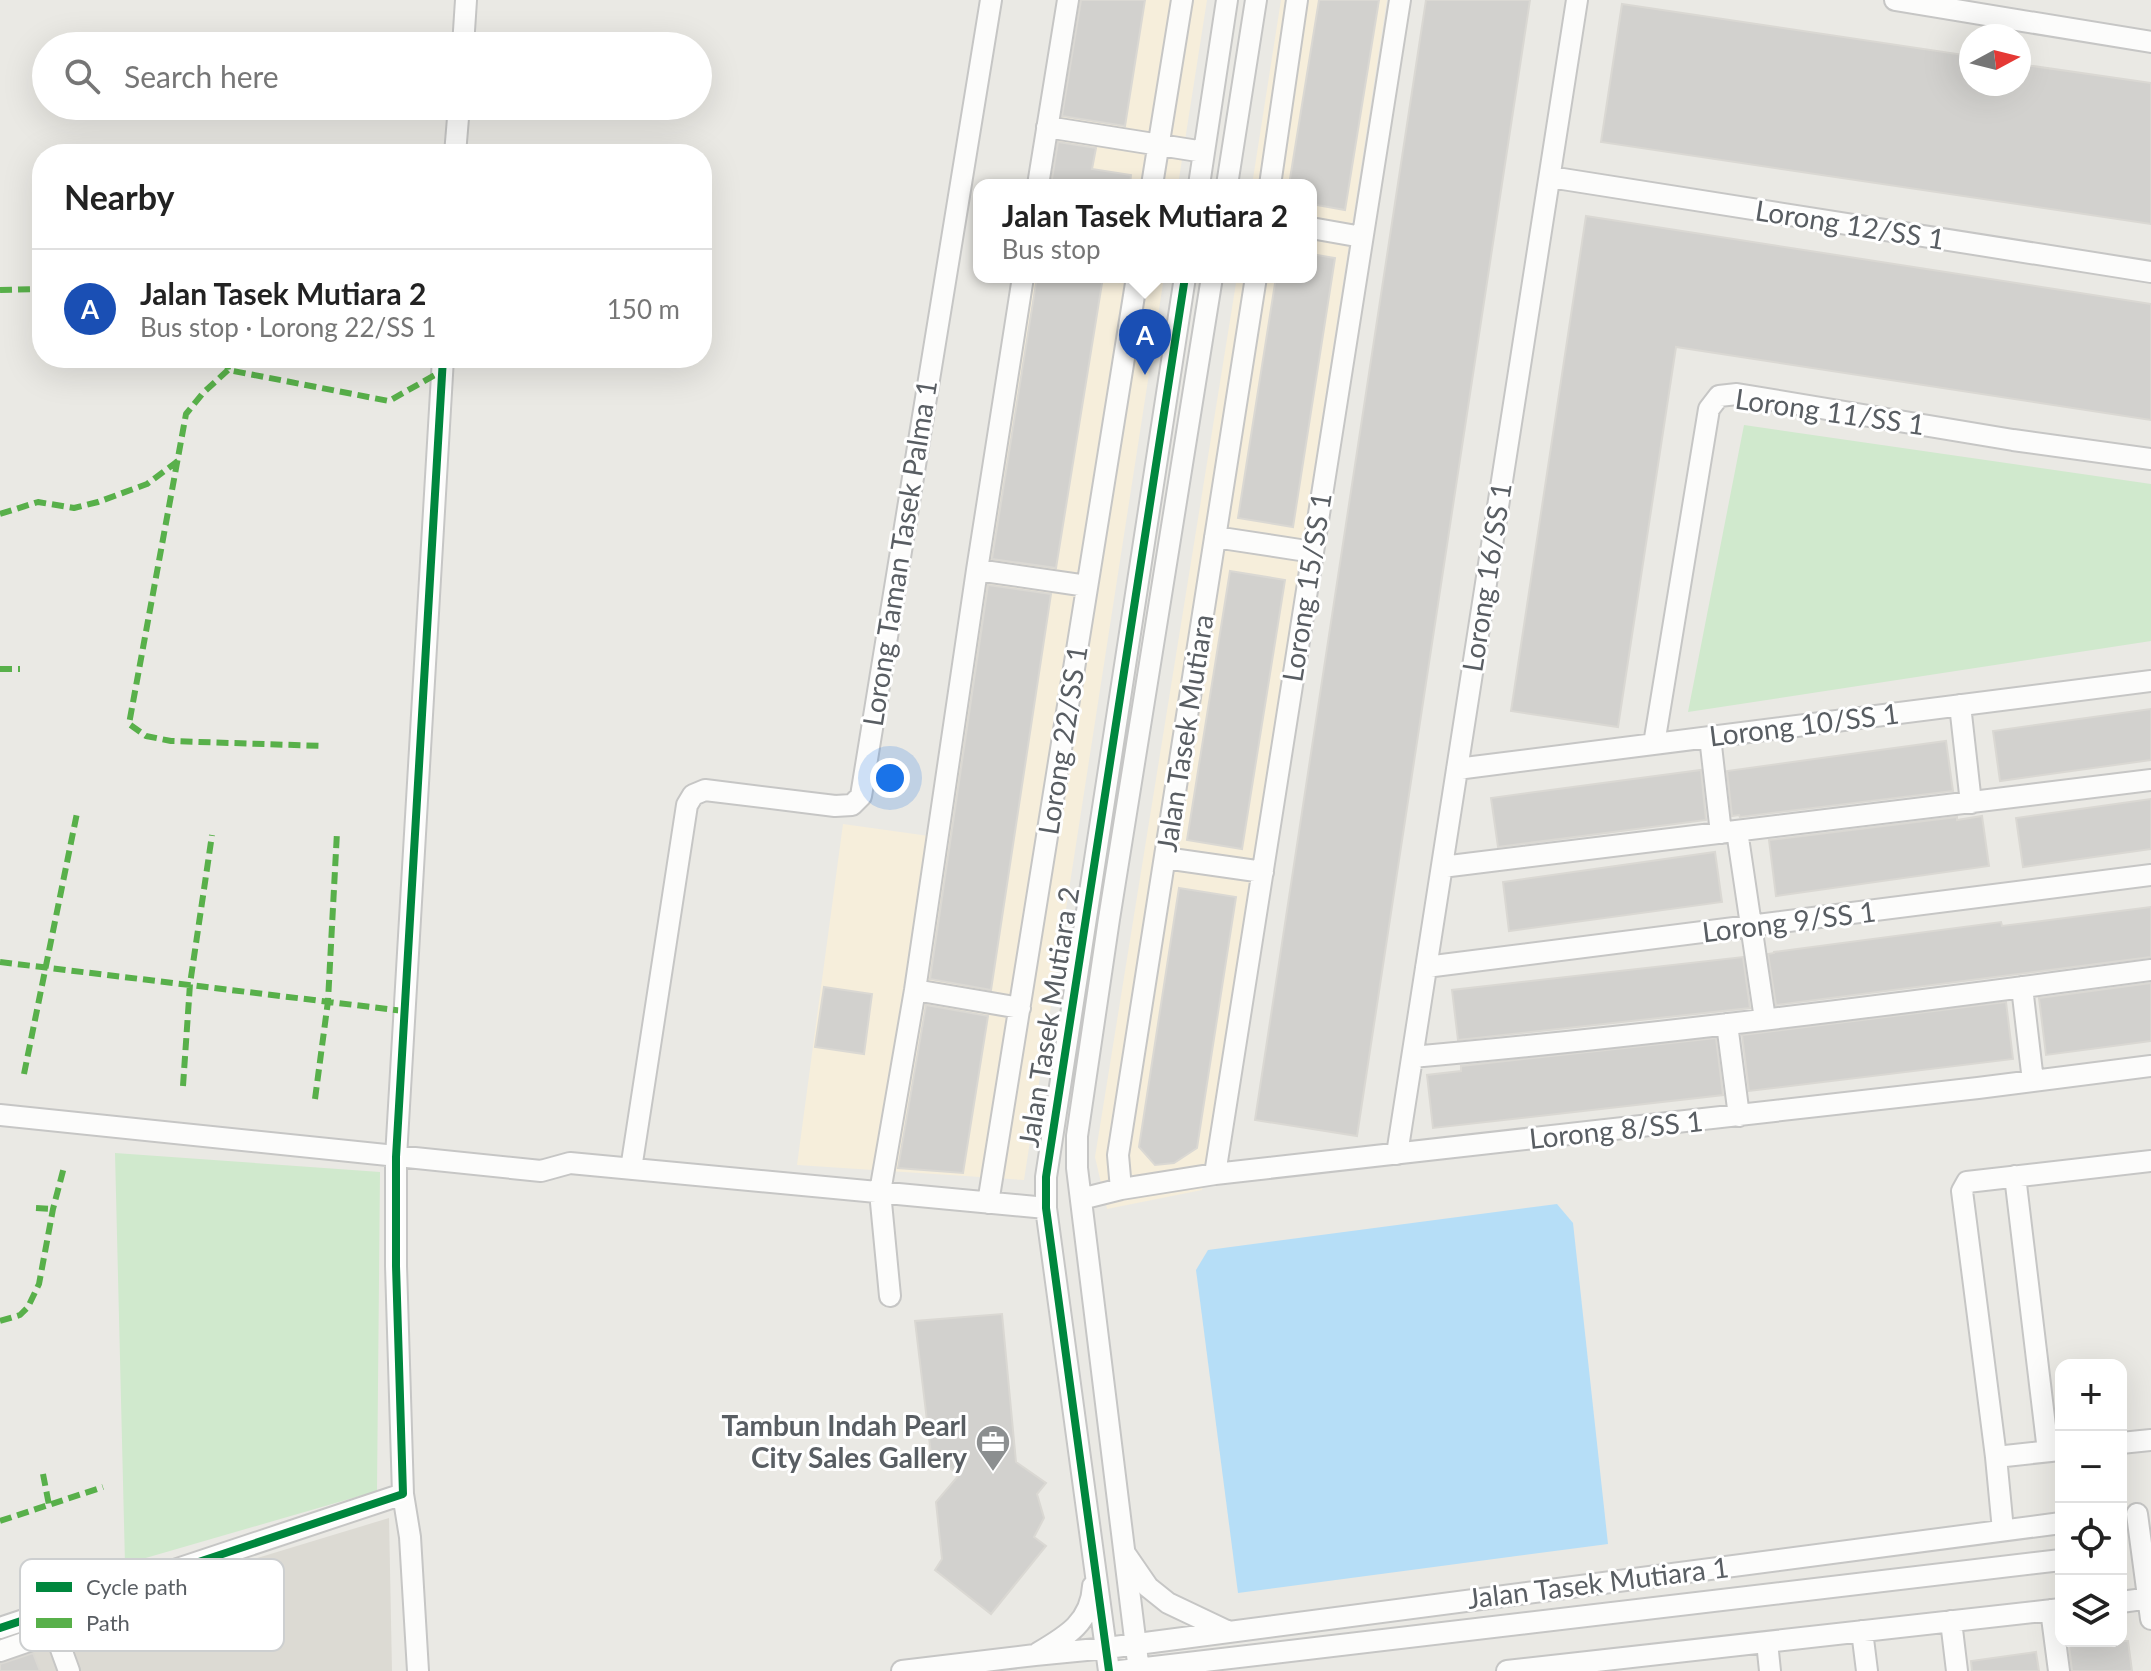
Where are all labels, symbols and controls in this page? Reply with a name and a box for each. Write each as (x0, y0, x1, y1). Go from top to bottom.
north arrow (1959, 24, 2031, 96)
search box (32, 32, 712, 120)
icon: search (60, 54, 104, 98)
text: Search here (124, 58, 279, 94)
text: Nearby (64, 176, 175, 217)
popup (973, 179, 1317, 283)
street label: Lorong 12/SS 1 (1753, 192, 1947, 256)
text: Jalan Tasek Mutiara 2 (1002, 197, 1288, 233)
text: Bus stop (1002, 233, 1101, 265)
text: Jalan Tasek Mutiara 2 (140, 275, 426, 311)
text: A (81, 293, 99, 325)
text: 150 m (607, 293, 680, 325)
pin: A (1119, 309, 1171, 375)
text: Bus stop · Lorong 22/SS 1 (140, 311, 436, 343)
street label: Lorong Taman Tasek Palma 1 (855, 377, 943, 728)
street label: Lorong 11/SS 1 (1733, 381, 1927, 441)
street label: Lorong 16/SS 1 (1454, 480, 1518, 674)
street label: Lorong 15/SS 1 (1274, 490, 1338, 684)
street label: Jalan Tasek Mutiara (1148, 612, 1220, 854)
street label: Lorong 22/SS 1 (1030, 643, 1094, 837)
street label: Lorong 10/SS 1 (1707, 695, 1901, 753)
your location (870, 758, 910, 798)
street label: Jalan Tasek Mutiara 2 (1011, 884, 1085, 1149)
street label: Lorong 9/SS 1 (1700, 893, 1878, 949)
street label: Lorong 8/SS 1 (1527, 1103, 1705, 1155)
map controls (2055, 1359, 2127, 1647)
button: + (2055, 1359, 2127, 1431)
place label: Tambun Indah Pearl City Sales Gallery (722, 1408, 967, 1474)
office icon: Tambun Indah Pearl City Sales Gallery (974, 1423, 1012, 1473)
button: − (2055, 1431, 2127, 1503)
button: locate (2055, 1503, 2127, 1575)
street label: Jalan Tasek Mutiara 1 (1465, 1549, 1730, 1615)
legend (20, 1559, 284, 1651)
text: Cycle path (86, 1573, 188, 1600)
button: layers (2055, 1575, 2127, 1647)
text: Path (86, 1609, 130, 1636)

